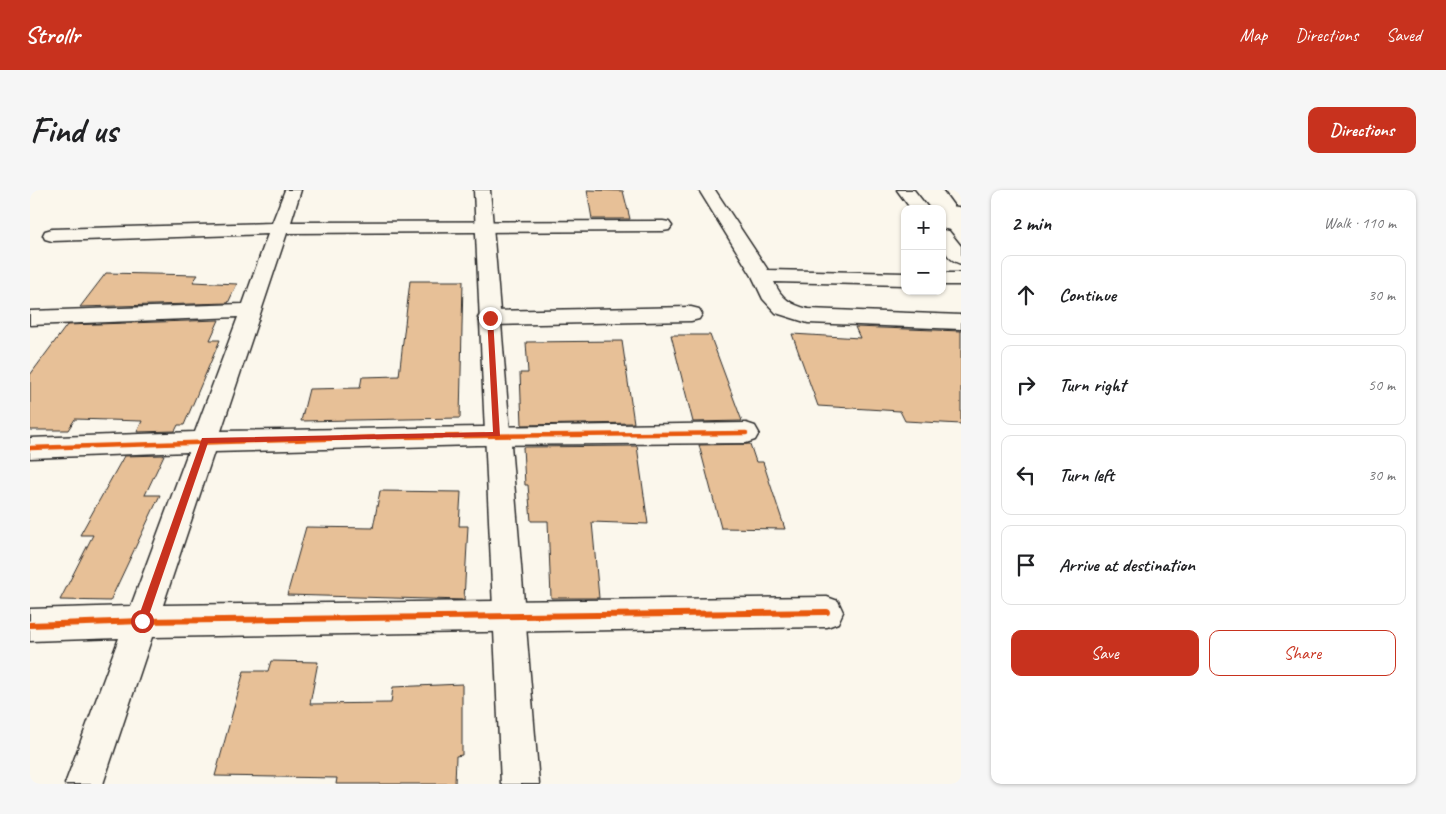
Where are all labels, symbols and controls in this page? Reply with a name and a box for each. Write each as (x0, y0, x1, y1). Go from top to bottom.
text: Strollr (25, 20, 80, 50)
text: Map (1240, 24, 1267, 46)
text: Directions (1295, 24, 1358, 46)
text: Saved (1386, 24, 1421, 46)
button: Directions (1308, 107, 1416, 153)
text: Find us (30, 108, 117, 153)
map controls (901, 205, 946, 295)
button: + (901, 205, 946, 250)
text: 2 min (1011, 210, 1051, 236)
text: Walk · 110 m (1324, 213, 1396, 233)
button: − (901, 250, 946, 295)
icon: ahead (1012, 281, 1040, 309)
text: Continue (1059, 283, 1116, 307)
text: 30 m (1368, 285, 1395, 305)
route end (479, 307, 502, 330)
icon: right (1012, 371, 1040, 399)
text: Turn right (1059, 373, 1126, 397)
text: 50 m (1368, 375, 1395, 395)
icon: left (1012, 461, 1040, 489)
text: Turn left (1059, 463, 1114, 487)
text: 30 m (1368, 465, 1395, 485)
icon: arrive (1012, 551, 1040, 579)
text: Arrive at destination (1059, 553, 1195, 577)
route start (131, 610, 154, 633)
button: Save (1011, 630, 1199, 676)
button: Share (1209, 630, 1396, 676)

